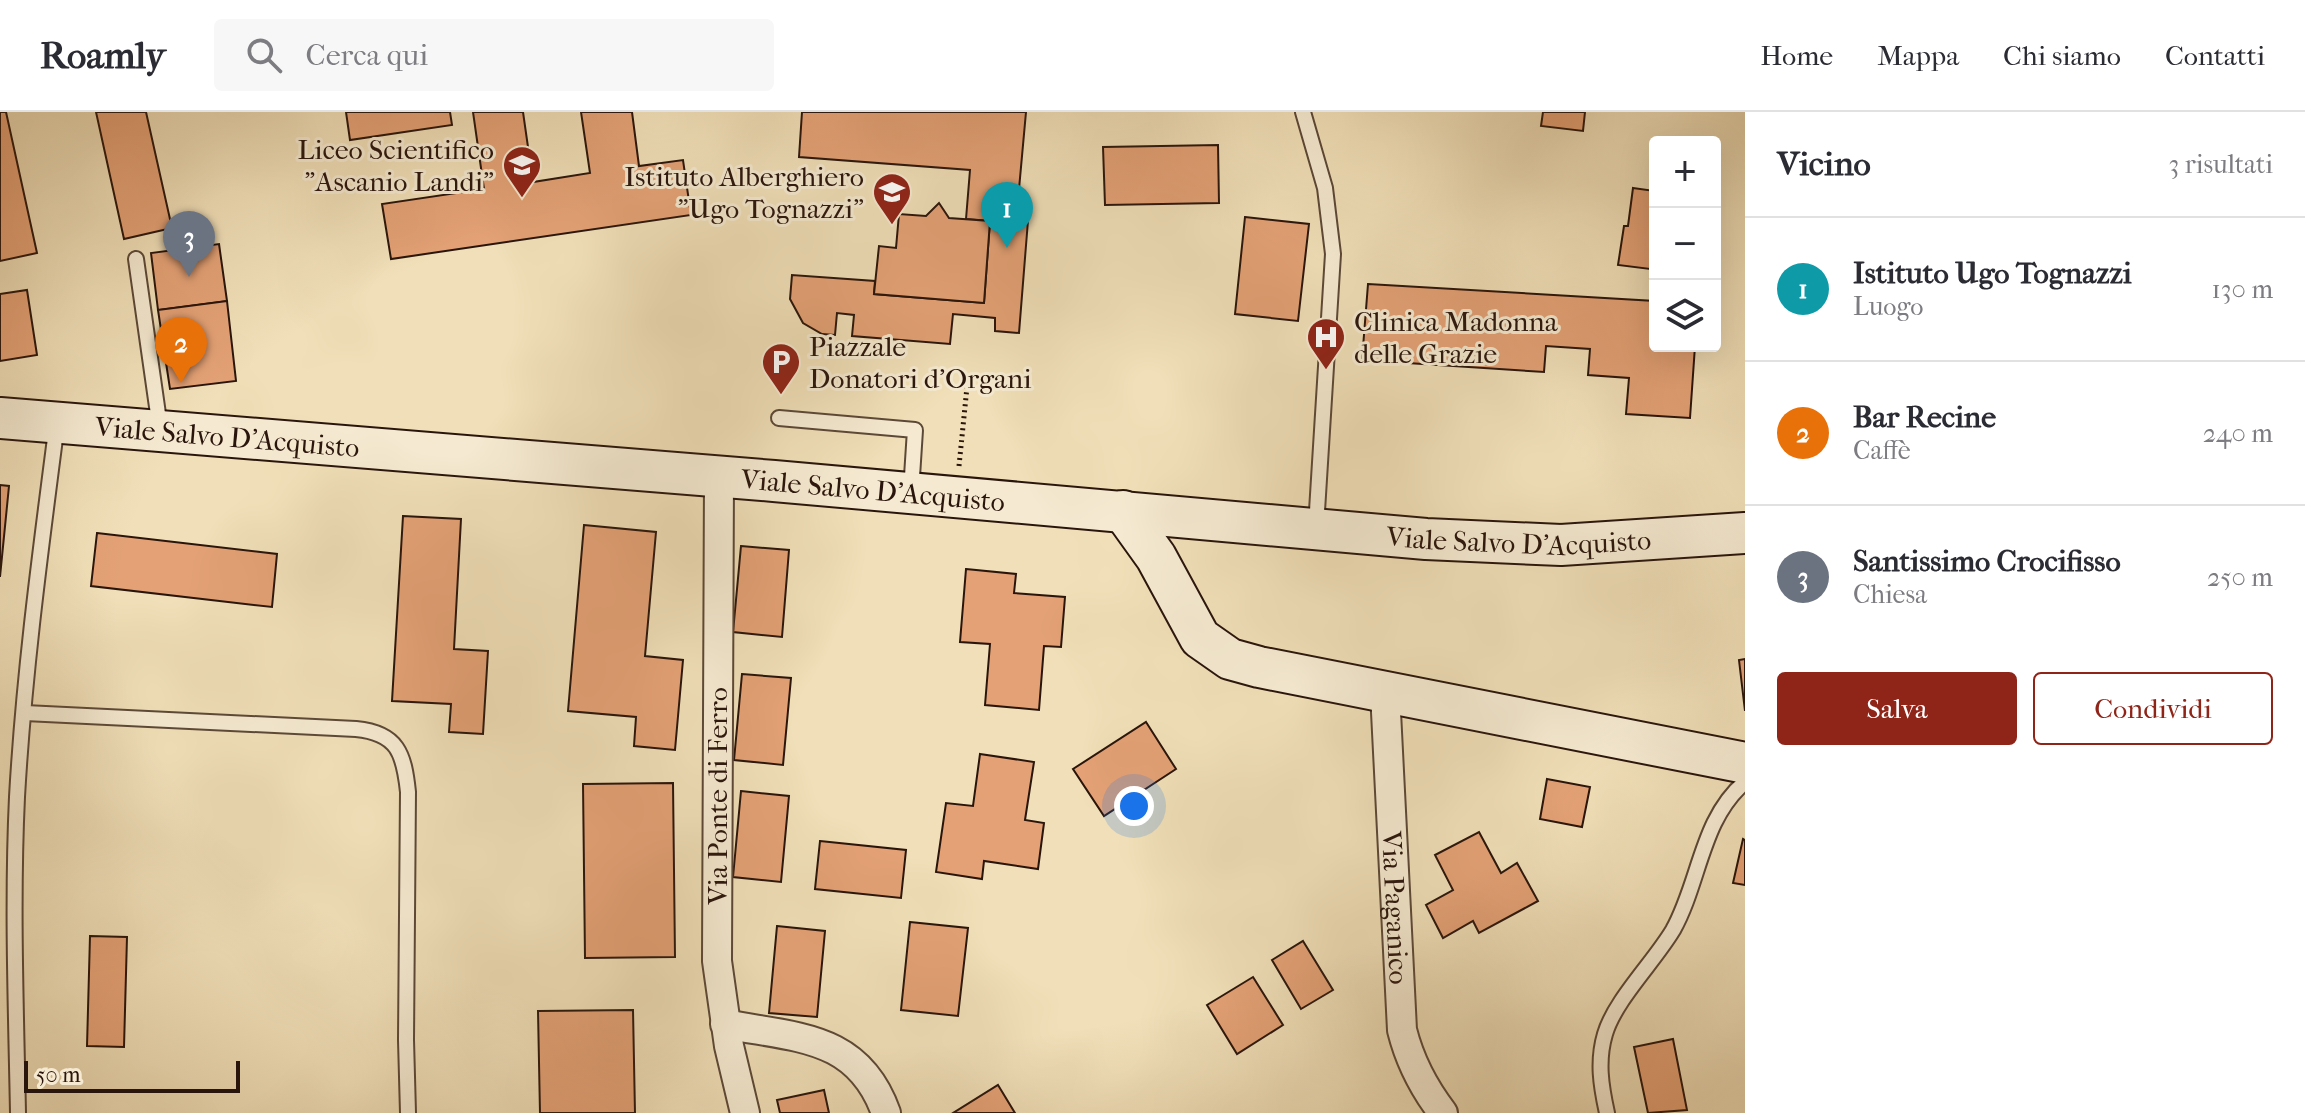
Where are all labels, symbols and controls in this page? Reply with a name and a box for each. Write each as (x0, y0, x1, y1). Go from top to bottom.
search box (214, 19, 774, 91)
text: Roamly (40, 33, 166, 78)
icon: search (242, 33, 286, 77)
text: Cerca qui (306, 38, 428, 73)
text: Home (1760, 39, 1833, 72)
text: Mappa (1877, 39, 1959, 72)
text: Chi siamo (2003, 39, 2121, 72)
text: Contatti (2165, 39, 2265, 72)
place label: Liceo Scientifico "Ascanio Landi" (297, 133, 494, 198)
map controls (1649, 136, 1721, 352)
button: + (1649, 136, 1721, 208)
school or university icon: Liceo Scientifico "Ascanio Landi" (501, 144, 543, 199)
text: Vicino (1777, 144, 1871, 184)
text: 3 risultati (2168, 149, 2273, 180)
place label: Istituto Alberghiero "Ugo Tognazzi" (624, 160, 864, 225)
school or university icon: Istituto Alberghiero "Ugo Tognazzi" (871, 171, 913, 226)
pin: 1 (981, 182, 1033, 248)
button: − (1649, 208, 1721, 280)
pin: 3 (163, 211, 215, 277)
text: Istituto Ugo Tognazzi (1853, 256, 2132, 291)
text: 1 (1798, 274, 1808, 305)
text: 130 m (2212, 274, 2273, 305)
button: layers (1649, 280, 1721, 352)
text: Luogo (1853, 291, 1923, 322)
place label: Clinica Madonna delle Grazie (1354, 305, 1559, 370)
hospital icon: Clinica Madonna delle Grazie (1305, 316, 1347, 371)
pin: 2 (155, 317, 207, 383)
place label: Piazzale Donatori d'Organi (809, 330, 1031, 395)
parking icon: Piazzale Donatori d'Organi (760, 341, 802, 396)
text: Bar Recine (1853, 400, 1996, 435)
street label: Viale Salvo D'Acquisto (93, 410, 361, 464)
text: 2 (1796, 418, 1810, 449)
text: 240 m (2203, 418, 2273, 449)
text: Caffè (1853, 435, 1911, 466)
street label: Viale Salvo D'Acquisto (739, 462, 1007, 518)
street label: Viale Salvo D'Acquisto (1384, 519, 1652, 562)
text: Santissimo Crocifisso (1853, 544, 2121, 579)
text: 3 (1798, 562, 1808, 593)
text: 250 m (2207, 562, 2273, 593)
text: Chiesa (1853, 579, 1927, 610)
button: Salva (1777, 672, 2017, 745)
button: Condividi (2033, 672, 2273, 745)
street label: Via Ponte di Ferro (701, 687, 734, 906)
your location (1114, 786, 1154, 826)
street label: Via Paganico (1375, 829, 1416, 985)
scale bar (24, 1057, 240, 1093)
text: 50 m (36, 1062, 81, 1088)

